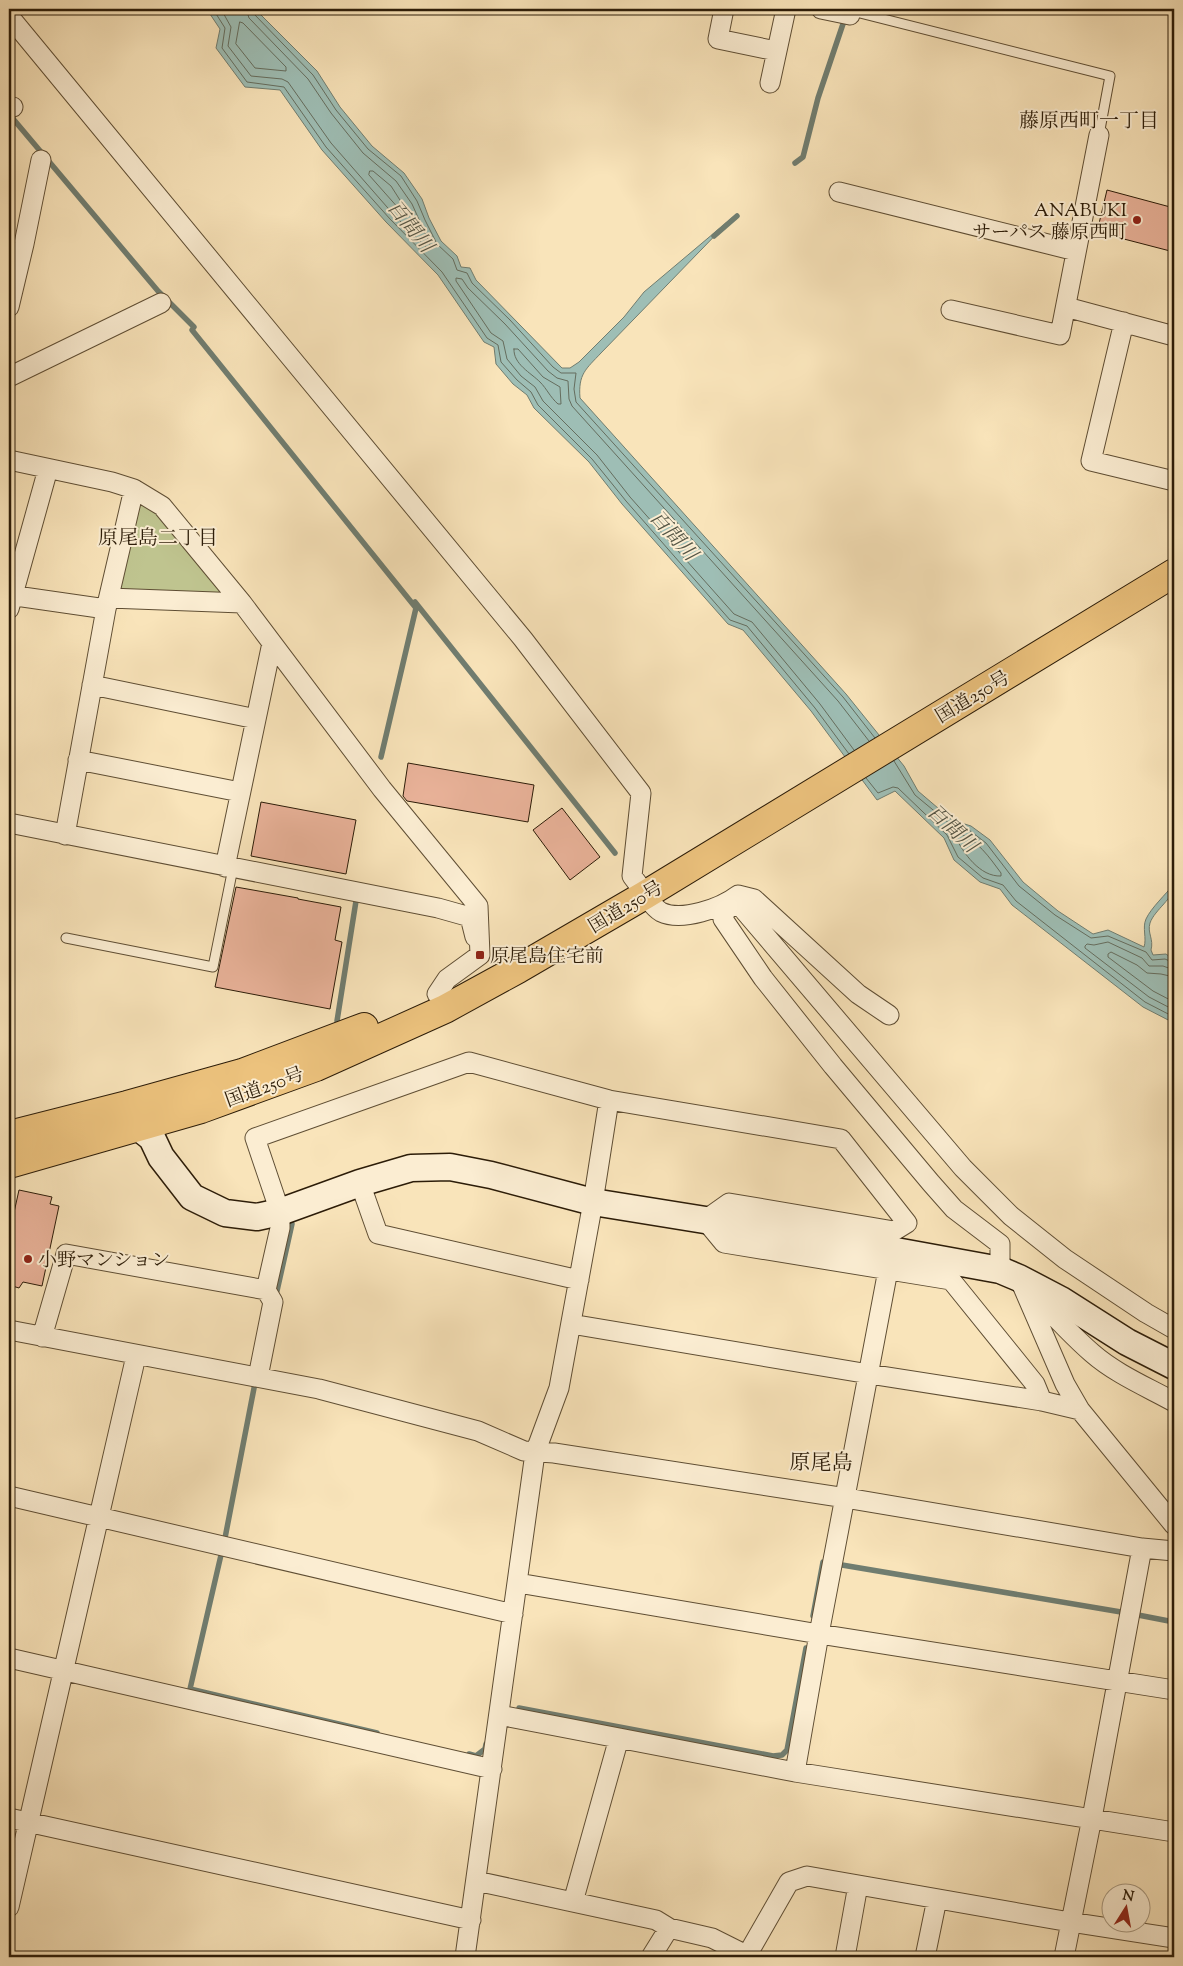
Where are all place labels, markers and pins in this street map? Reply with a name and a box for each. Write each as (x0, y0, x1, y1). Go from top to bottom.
place label: ANABUKI サーパス 藤原西町 (972, 198, 1127, 247)
marker: ANABUKI サーパス 藤原西町 (1131, 214, 1143, 226)
place label: 原尾島住宅前 (490, 944, 604, 971)
marker: 原尾島住宅前 (474, 949, 486, 961)
place label: 小野マンション (38, 1248, 170, 1275)
marker: 小野マンション (22, 1253, 34, 1265)

